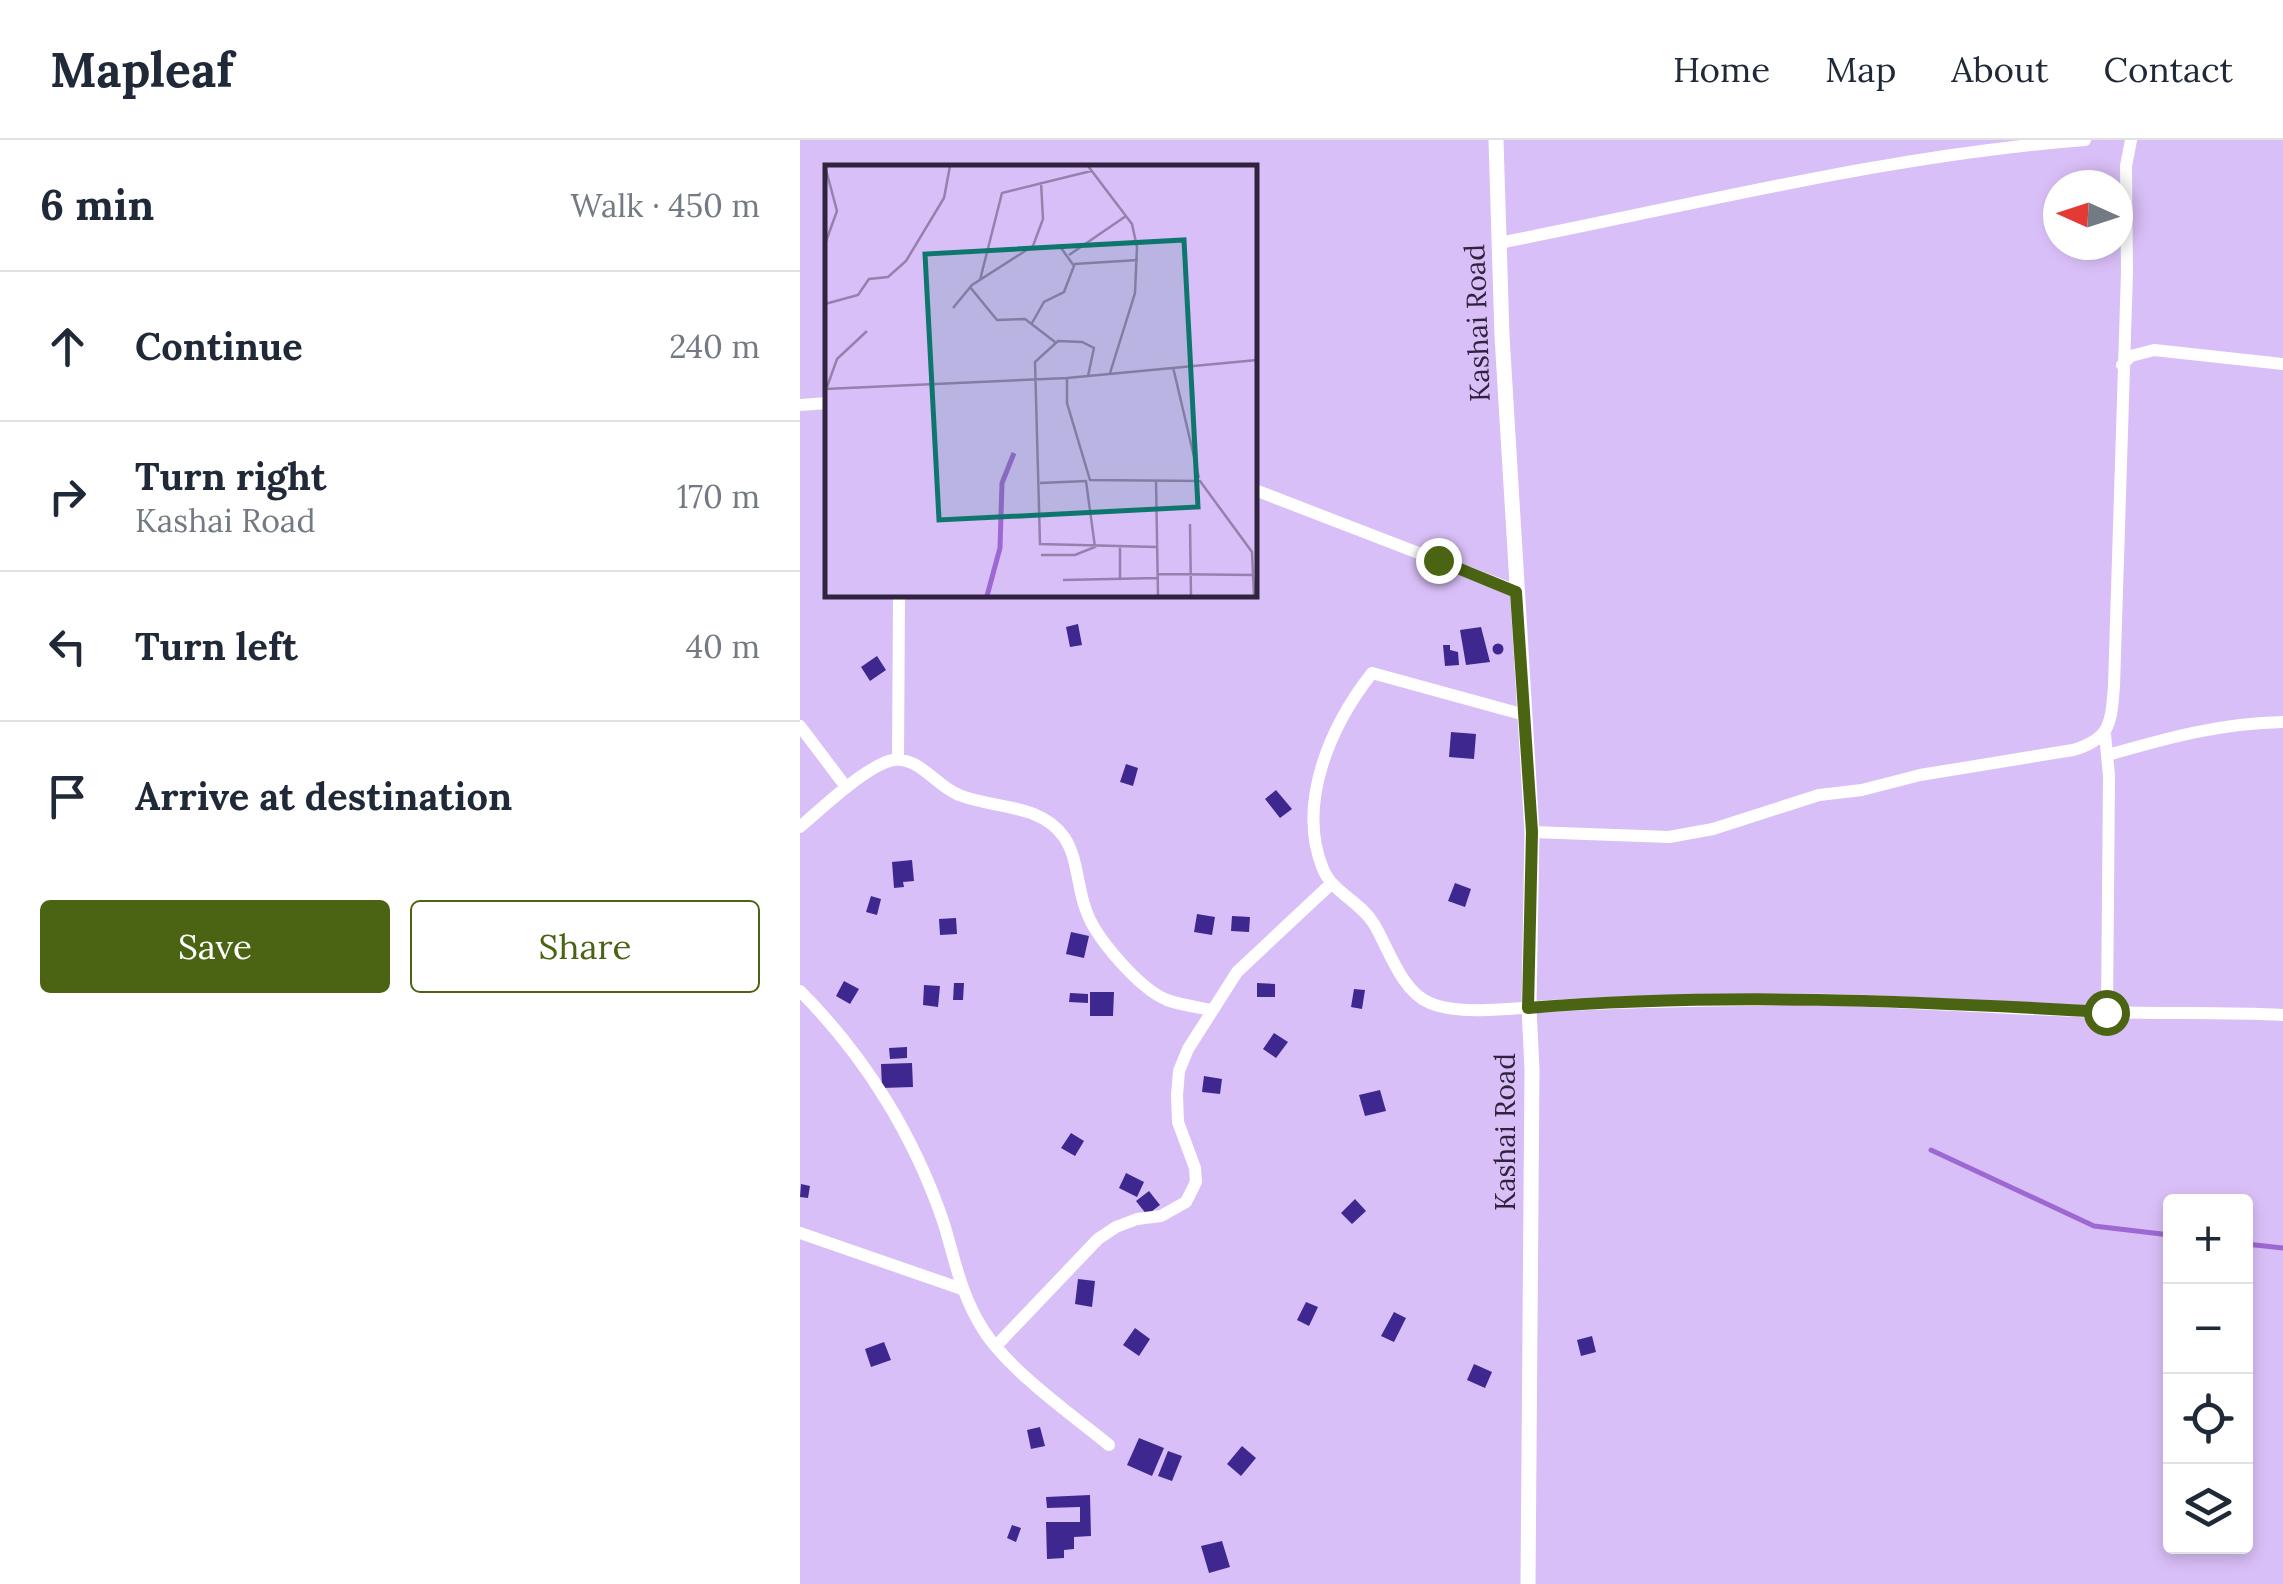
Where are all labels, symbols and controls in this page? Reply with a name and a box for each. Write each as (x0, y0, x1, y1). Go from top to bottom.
text: Mapleaf (50, 39, 234, 100)
text: Home (1673, 47, 1770, 92)
text: Map (1825, 47, 1896, 92)
text: About (1951, 47, 2049, 92)
text: Contact (2104, 47, 2233, 92)
inset map (825, 165, 1258, 598)
north arrow (2043, 170, 2133, 260)
text: 6 min (40, 178, 154, 232)
text: Walk · 450 m (570, 185, 760, 226)
street label: Kashai Road (1456, 243, 1498, 403)
icon: ahead (40, 319, 95, 374)
text: Continue (135, 322, 303, 370)
text: 240 m (669, 326, 760, 367)
text: Turn right (135, 452, 326, 500)
icon: right (40, 469, 95, 524)
text: 170 m (677, 476, 760, 517)
text: Kashai Road (135, 500, 316, 541)
route end (1416, 538, 1462, 584)
icon: left (40, 619, 95, 674)
text: Turn left (135, 622, 298, 670)
text: 40 m (686, 626, 760, 667)
icon: arrive (40, 769, 95, 824)
text: Arrive at destination (135, 772, 512, 820)
button: Save (40, 900, 390, 993)
button: Share (410, 900, 760, 993)
route start (2084, 990, 2130, 1036)
street label: Kashai Road (1487, 1053, 1523, 1211)
map controls (2163, 1194, 2253, 1554)
button: + (2163, 1194, 2253, 1284)
button: − (2163, 1284, 2253, 1374)
button: locate (2163, 1374, 2253, 1464)
button: layers (2163, 1464, 2253, 1554)

